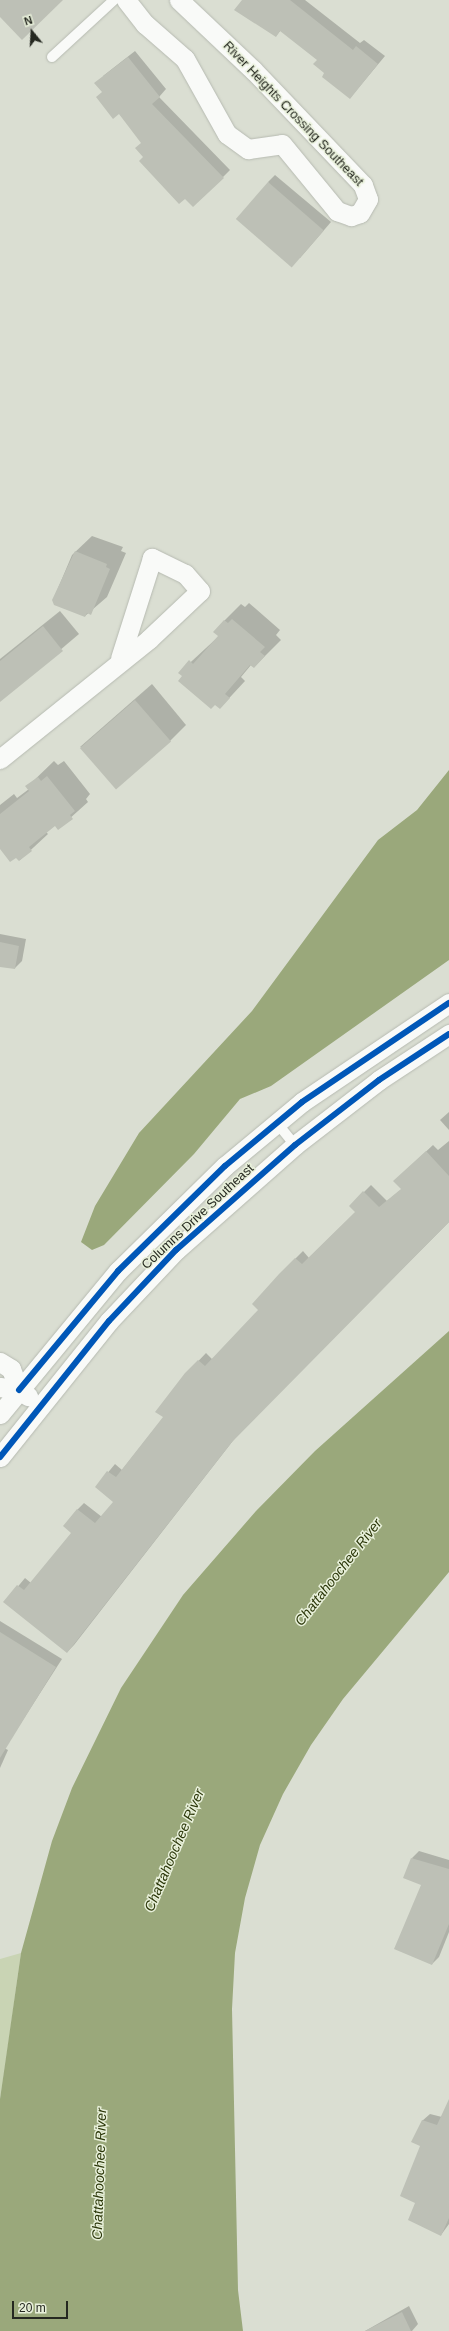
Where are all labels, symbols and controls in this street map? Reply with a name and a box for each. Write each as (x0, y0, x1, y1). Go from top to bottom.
north arrow (12, 12, 52, 52)
text: N (23, 14, 34, 28)
street label: River Heights Crossing Southeast (220, 38, 366, 190)
street label: Columns Drive Southeast (139, 1161, 257, 1273)
water label: Chattahoochee River (291, 1515, 385, 1629)
water label: Chattahoochee River (141, 1786, 207, 1914)
water label: Chattahoochee River (88, 2108, 110, 2240)
scale bar (14, 2293, 70, 2319)
text: 20 m (19, 2301, 46, 2315)

